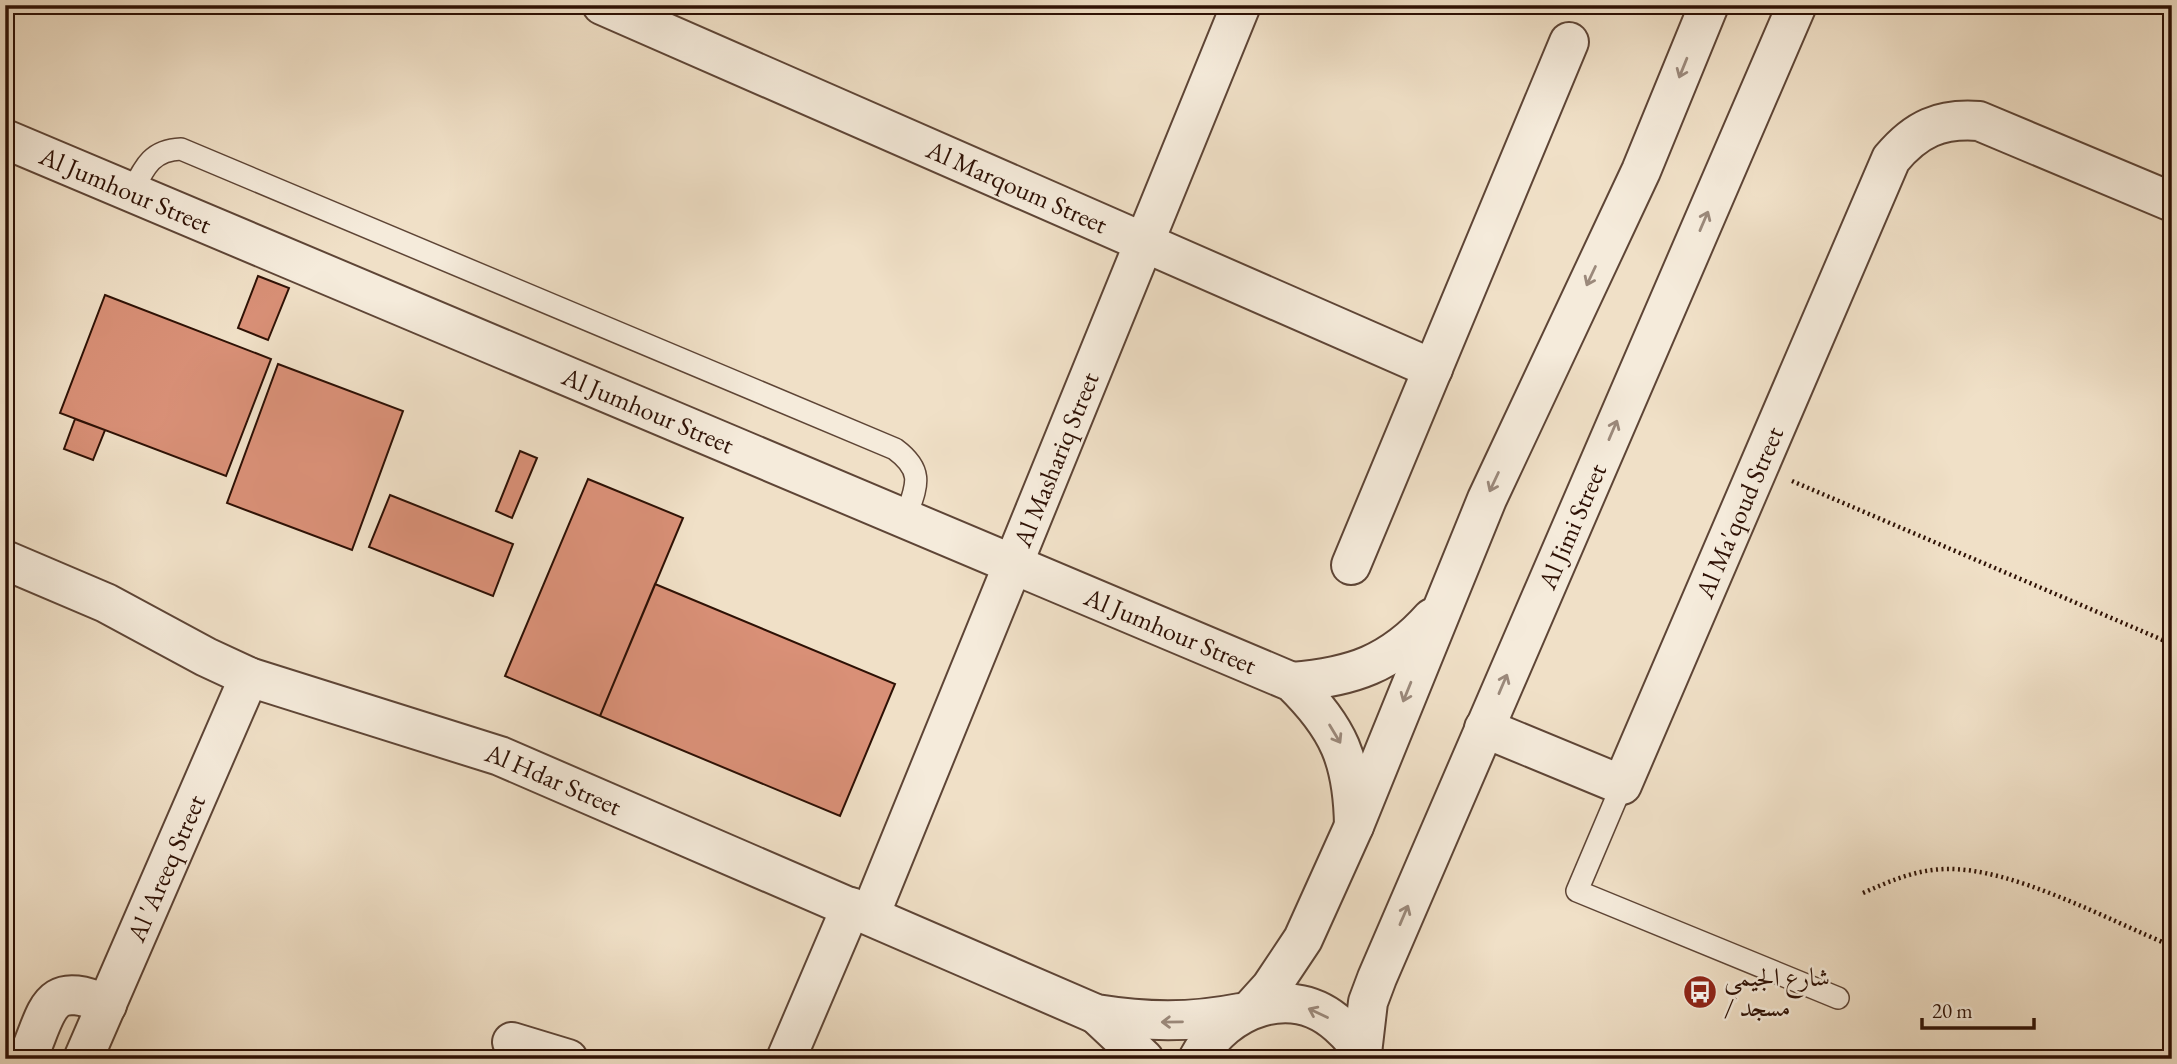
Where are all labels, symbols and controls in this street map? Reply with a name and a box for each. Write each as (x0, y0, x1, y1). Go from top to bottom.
one-way arrow (1676, 57, 1689, 79)
street label: Al Marqoum Street (920, 132, 1113, 241)
street label: Al Jumhour Street (34, 138, 217, 241)
one-way arrow (1698, 211, 1711, 232)
one-way arrow (1584, 266, 1597, 287)
street label: Al Jumhour Street (556, 359, 739, 462)
street label: Al Mashariq Street (1005, 367, 1107, 553)
one-way arrow (1607, 420, 1620, 441)
street label: Al Ma'qoud Street (1687, 421, 1791, 604)
street label: Al Jimi Street (1530, 458, 1614, 595)
one-way arrow (1487, 471, 1501, 492)
street label: Al Jumhour Street (1079, 579, 1262, 682)
one-way arrow (1497, 673, 1510, 695)
one-way arrow (1400, 681, 1413, 703)
one-way arrow (1329, 724, 1343, 744)
street label: Al Hdar Street (480, 735, 627, 823)
street label: Al 'Areeq Street (119, 789, 213, 948)
one-way arrow (1398, 905, 1411, 926)
place label: شارع الجيمي / مسجد (1724, 960, 1830, 1024)
bus stop icon: شارع الجيمي / مسجد (1681, 973, 1719, 1011)
scale bar (1922, 987, 2034, 1031)
text: 20 m (1932, 997, 1973, 1024)
one-way arrow (1308, 1005, 1329, 1019)
one-way arrow (1161, 1015, 1184, 1028)

